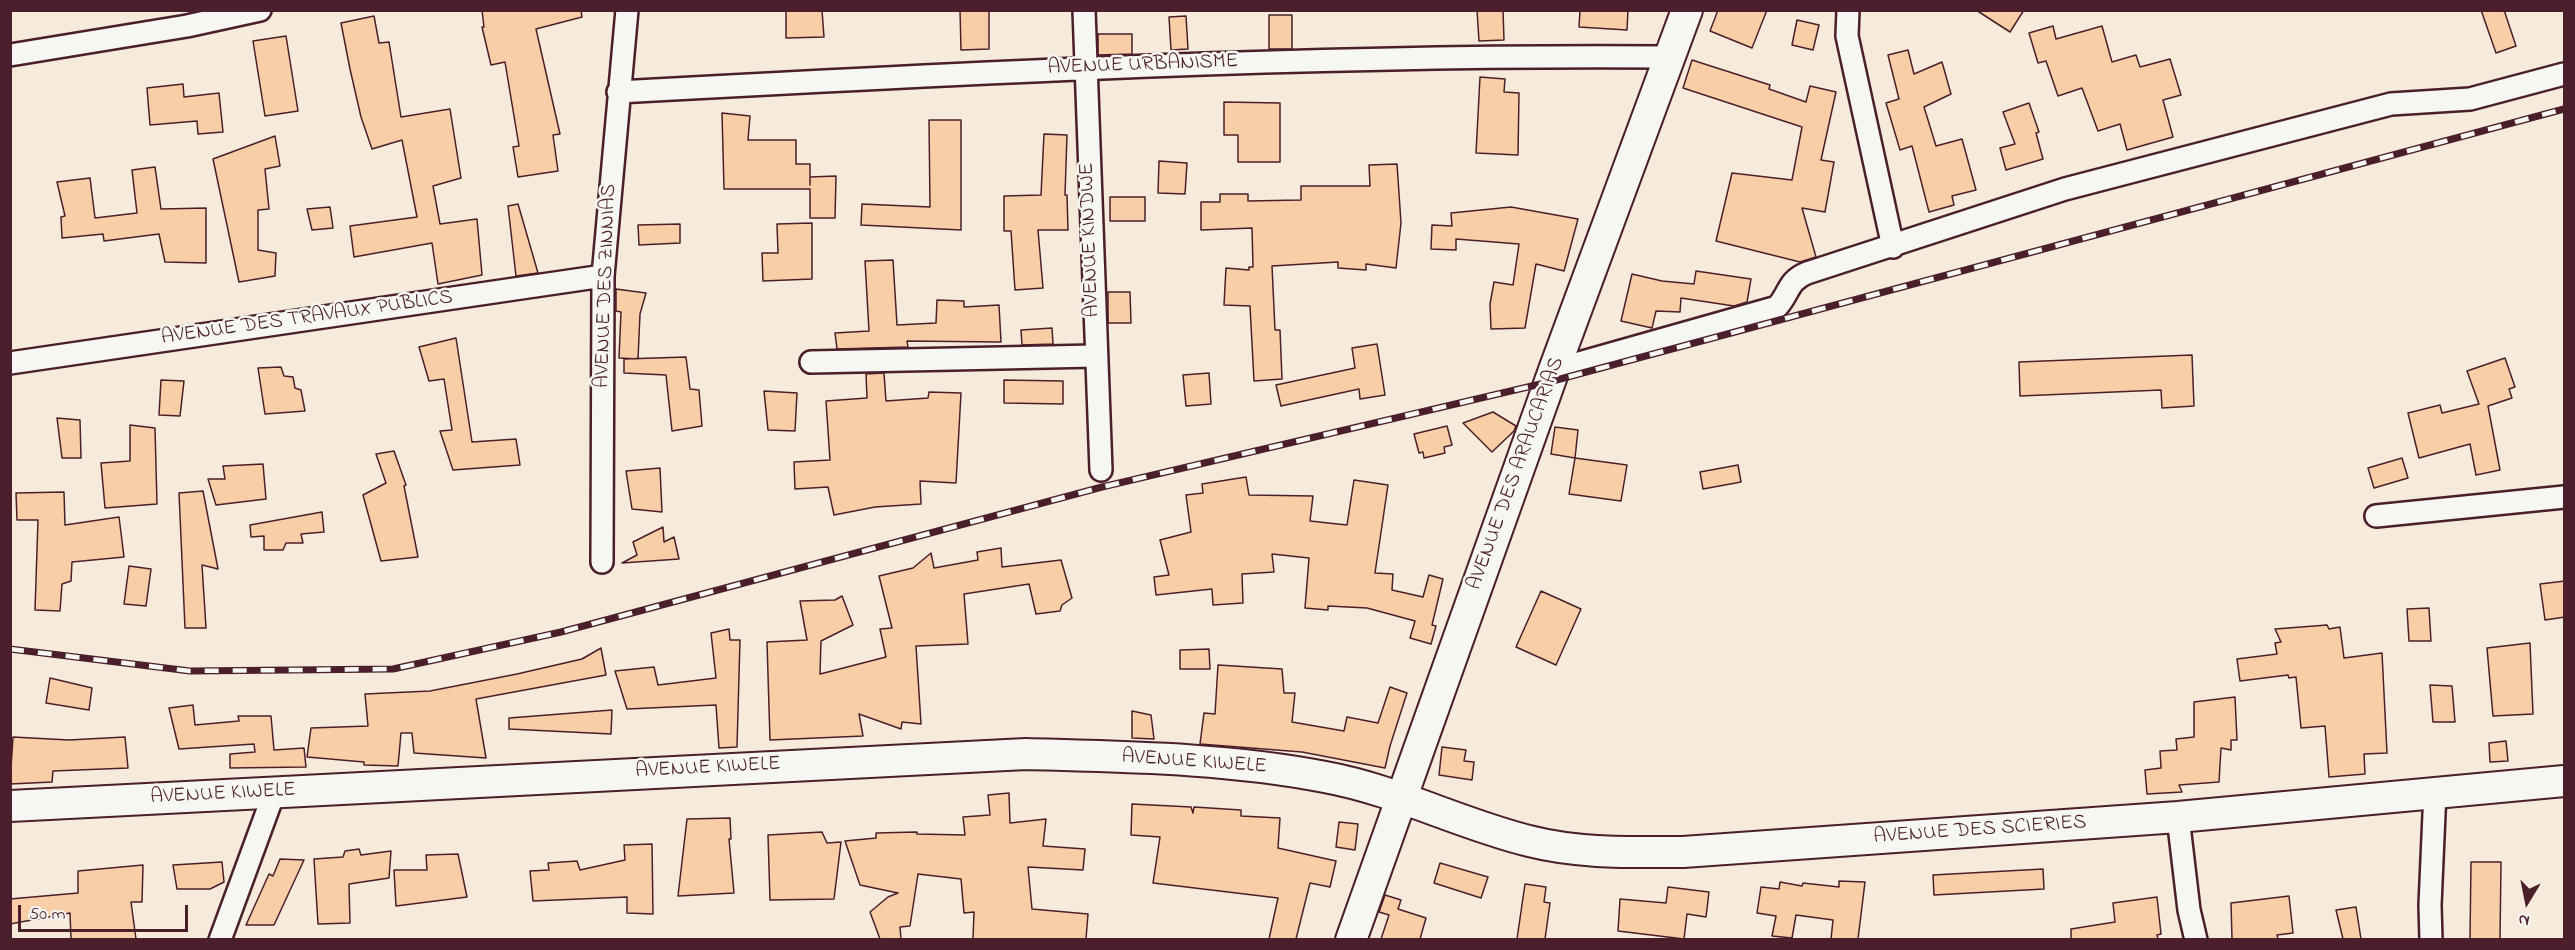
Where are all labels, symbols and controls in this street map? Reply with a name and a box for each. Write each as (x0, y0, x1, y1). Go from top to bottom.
street label: AVENUE URBANISME (1047, 50, 1239, 82)
street label: AVENUE KINDWE (1076, 162, 1106, 318)
street label: AVENUE DES ZINNIAS (591, 183, 623, 389)
street label: AVENUE DES TRAVAUX PUBLICS (160, 286, 454, 352)
street label: AVENUE DES ARAUCARIAS (1463, 354, 1571, 594)
street label: AVENUE KIWELE (1121, 745, 1267, 781)
street label: AVENUE KIWELE (635, 753, 781, 785)
street label: AVENUE KIWELE (150, 779, 296, 811)
street label: AVENUE DES SCIERIES (1873, 811, 2087, 851)
north arrow (2497, 872, 2557, 932)
scale bar (21, 893, 190, 931)
text: 50 m (29, 902, 66, 928)
text: N (2516, 907, 2531, 932)

